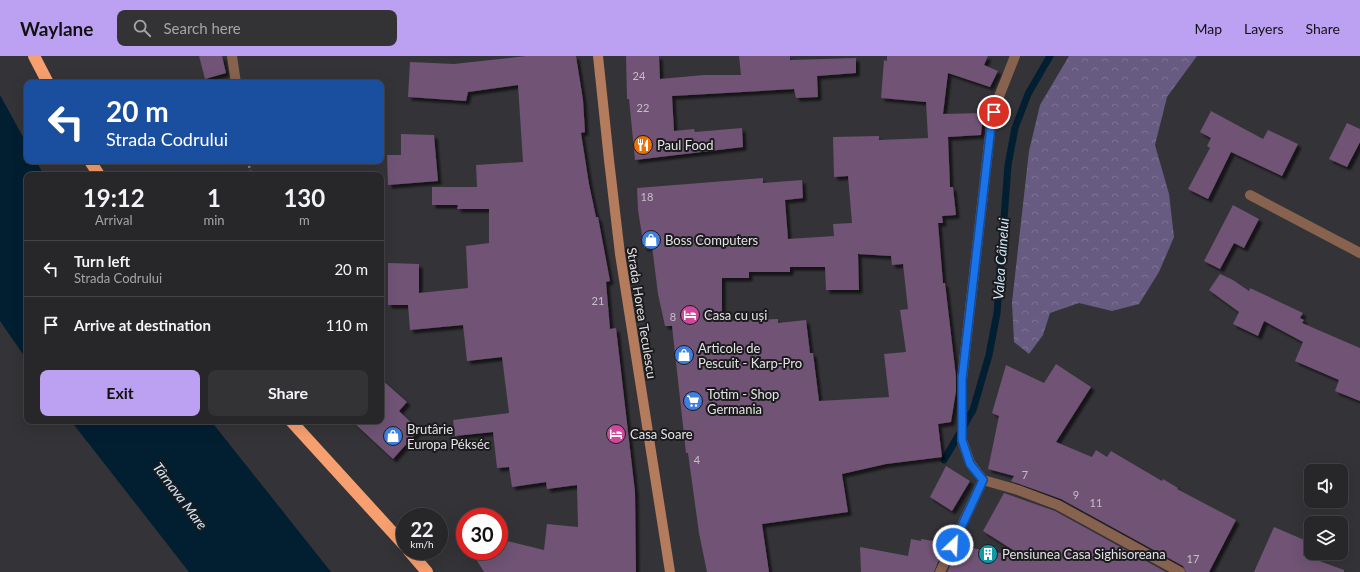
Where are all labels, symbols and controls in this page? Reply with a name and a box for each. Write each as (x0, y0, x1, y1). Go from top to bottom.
search box (117, 10, 397, 46)
text: Waylane (20, 17, 93, 40)
icon: search (131, 17, 153, 39)
text: Search here (163, 19, 241, 37)
text: Map (1194, 20, 1222, 37)
text: Layers (1244, 20, 1284, 37)
text: Share (1306, 20, 1340, 37)
house number: 24 (633, 69, 646, 82)
text: 20 m (106, 94, 169, 128)
pin (977, 95, 1011, 129)
icon: left (40, 96, 92, 148)
house number: 22 (637, 101, 649, 114)
icon: arrive (983, 101, 1005, 123)
text: Strada Codrului (106, 128, 228, 150)
restaurant icon: Paul Food (632, 134, 654, 156)
place label: Paul Food (657, 137, 714, 153)
text: 19:12 (83, 183, 145, 212)
text: 1 (207, 183, 221, 212)
text: 130 (283, 183, 325, 212)
house number: 18 (641, 190, 653, 203)
text: Arrival (95, 212, 132, 228)
text: min (204, 212, 225, 228)
text: m (299, 212, 310, 228)
water label: Valea Câinelui (989, 217, 1012, 301)
shop icon: Boss Computers (640, 229, 662, 251)
place label: Boss Computers (665, 232, 759, 248)
street label: Strada Horea Teculescu (624, 246, 660, 380)
text: Turn left (74, 252, 130, 270)
icon: left (40, 258, 62, 280)
text: 20 m (334, 260, 368, 278)
text: Strada Codrului (74, 270, 162, 286)
house number: 21 (592, 294, 604, 307)
hotel icon: Casa cu uși (679, 304, 701, 326)
place label: Casa cu uși (704, 307, 767, 323)
house number: 8 (670, 310, 676, 323)
icon: arrive (40, 314, 62, 336)
text: Arrive at destination (74, 316, 211, 334)
text: 110 m (326, 316, 368, 334)
place label: Articole de Pescuit - Karp-Pro (698, 340, 802, 371)
shop icon: Articole de Pescuit - Karp-Pro (673, 344, 695, 366)
button: Exit (40, 370, 200, 416)
button: Share (208, 370, 368, 416)
place label: Totim - Shop Germania (707, 386, 779, 417)
supermarket icon: Totim - Shop Germania (682, 390, 704, 412)
place label: Brutârie Europa Pékséc (407, 421, 490, 452)
hotel icon: Casa Soare (605, 423, 627, 445)
shop icon: Brutârie Europa Pékséc (382, 425, 404, 447)
place label: Casa Soare (630, 426, 693, 442)
house number: 4 (694, 453, 701, 466)
water label: Târnava Mare (150, 459, 211, 533)
map controls (1304, 464, 1348, 560)
button: sound (1304, 464, 1348, 508)
house number: 7 (1022, 468, 1028, 481)
house number: 9 (1073, 488, 1079, 501)
house number: 11 (1090, 496, 1102, 509)
speed limit sign: 30 (456, 508, 508, 560)
button: layers (1304, 516, 1348, 560)
text: 22 (410, 517, 434, 541)
position arrow (932, 524, 974, 566)
text: km/h (410, 538, 434, 550)
building icon: Pensiunea Casa Sighisoreana (977, 543, 999, 565)
place label: Pensiunea Casa Sighisoreana (1002, 546, 1166, 562)
house number: 17 (1187, 552, 1199, 565)

